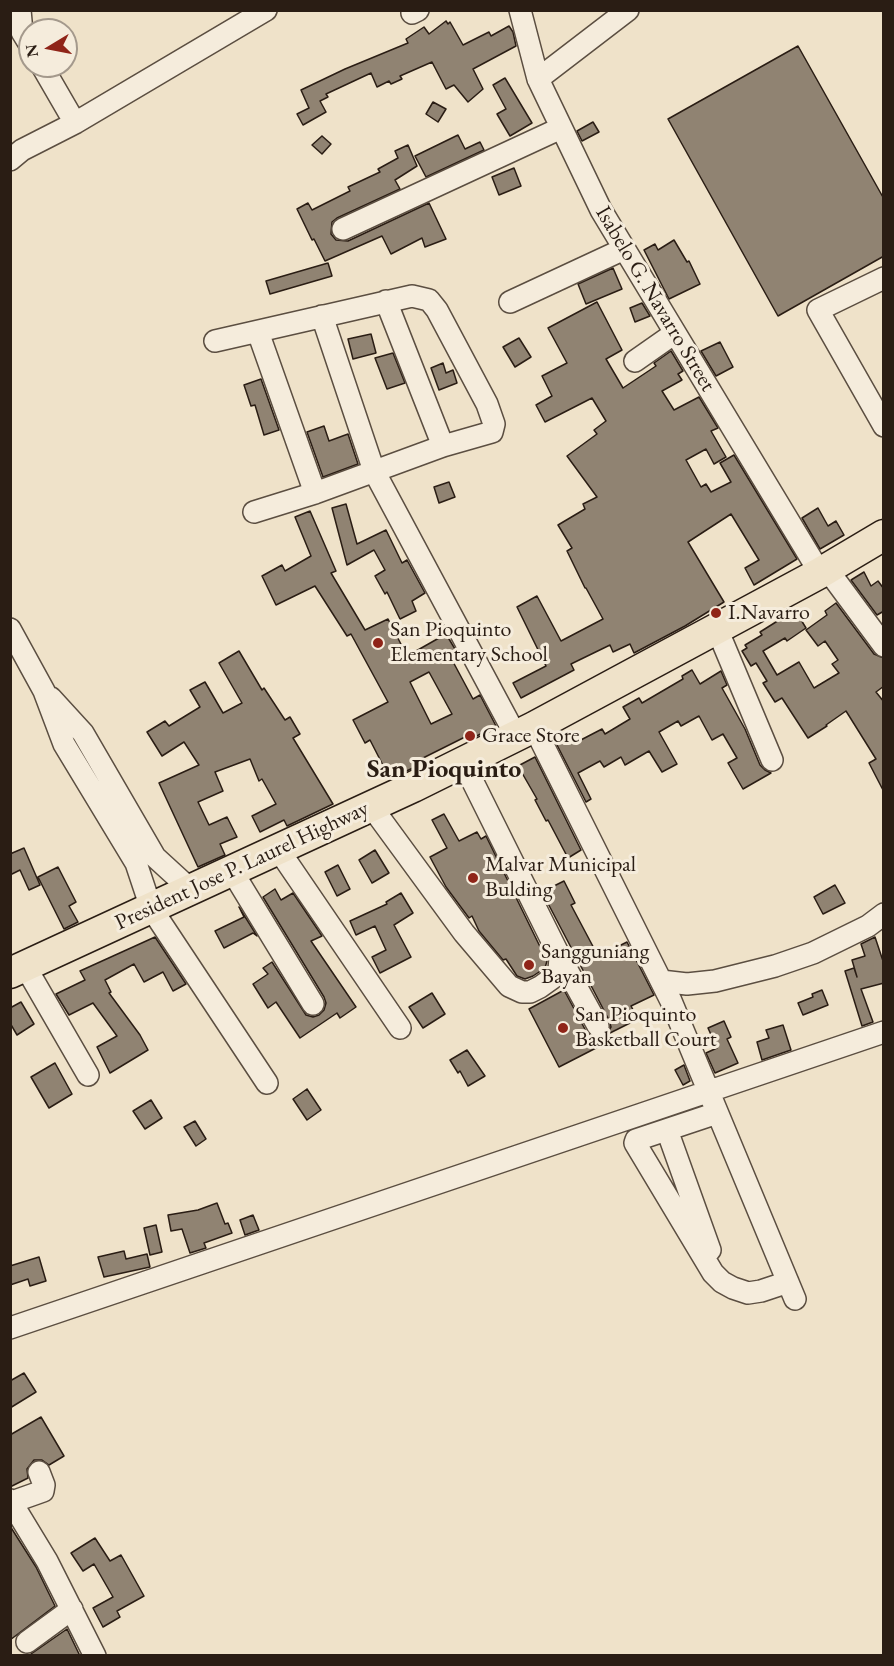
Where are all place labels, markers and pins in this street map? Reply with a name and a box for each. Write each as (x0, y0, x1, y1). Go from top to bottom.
place label: I.Navarro (728, 600, 810, 626)
marker: I.Navarro (709, 606, 723, 620)
place label: San Pioquinto Elementary School (390, 617, 548, 668)
marker: San Pioquinto Elementary School (371, 636, 385, 650)
place label: Grace Store (482, 723, 580, 749)
marker: Grace Store (463, 729, 477, 743)
place label: Malvar Municipal Bulding (485, 852, 636, 903)
marker: Malvar Municipal Bulding (466, 871, 480, 885)
place label: Sangguniang Bayan (541, 939, 649, 990)
marker: Sangguniang Bayan (522, 958, 536, 972)
place label: San Pioquinto Basketball Court (575, 1002, 717, 1054)
marker: San Pioquinto Basketball Court (556, 1021, 570, 1035)

